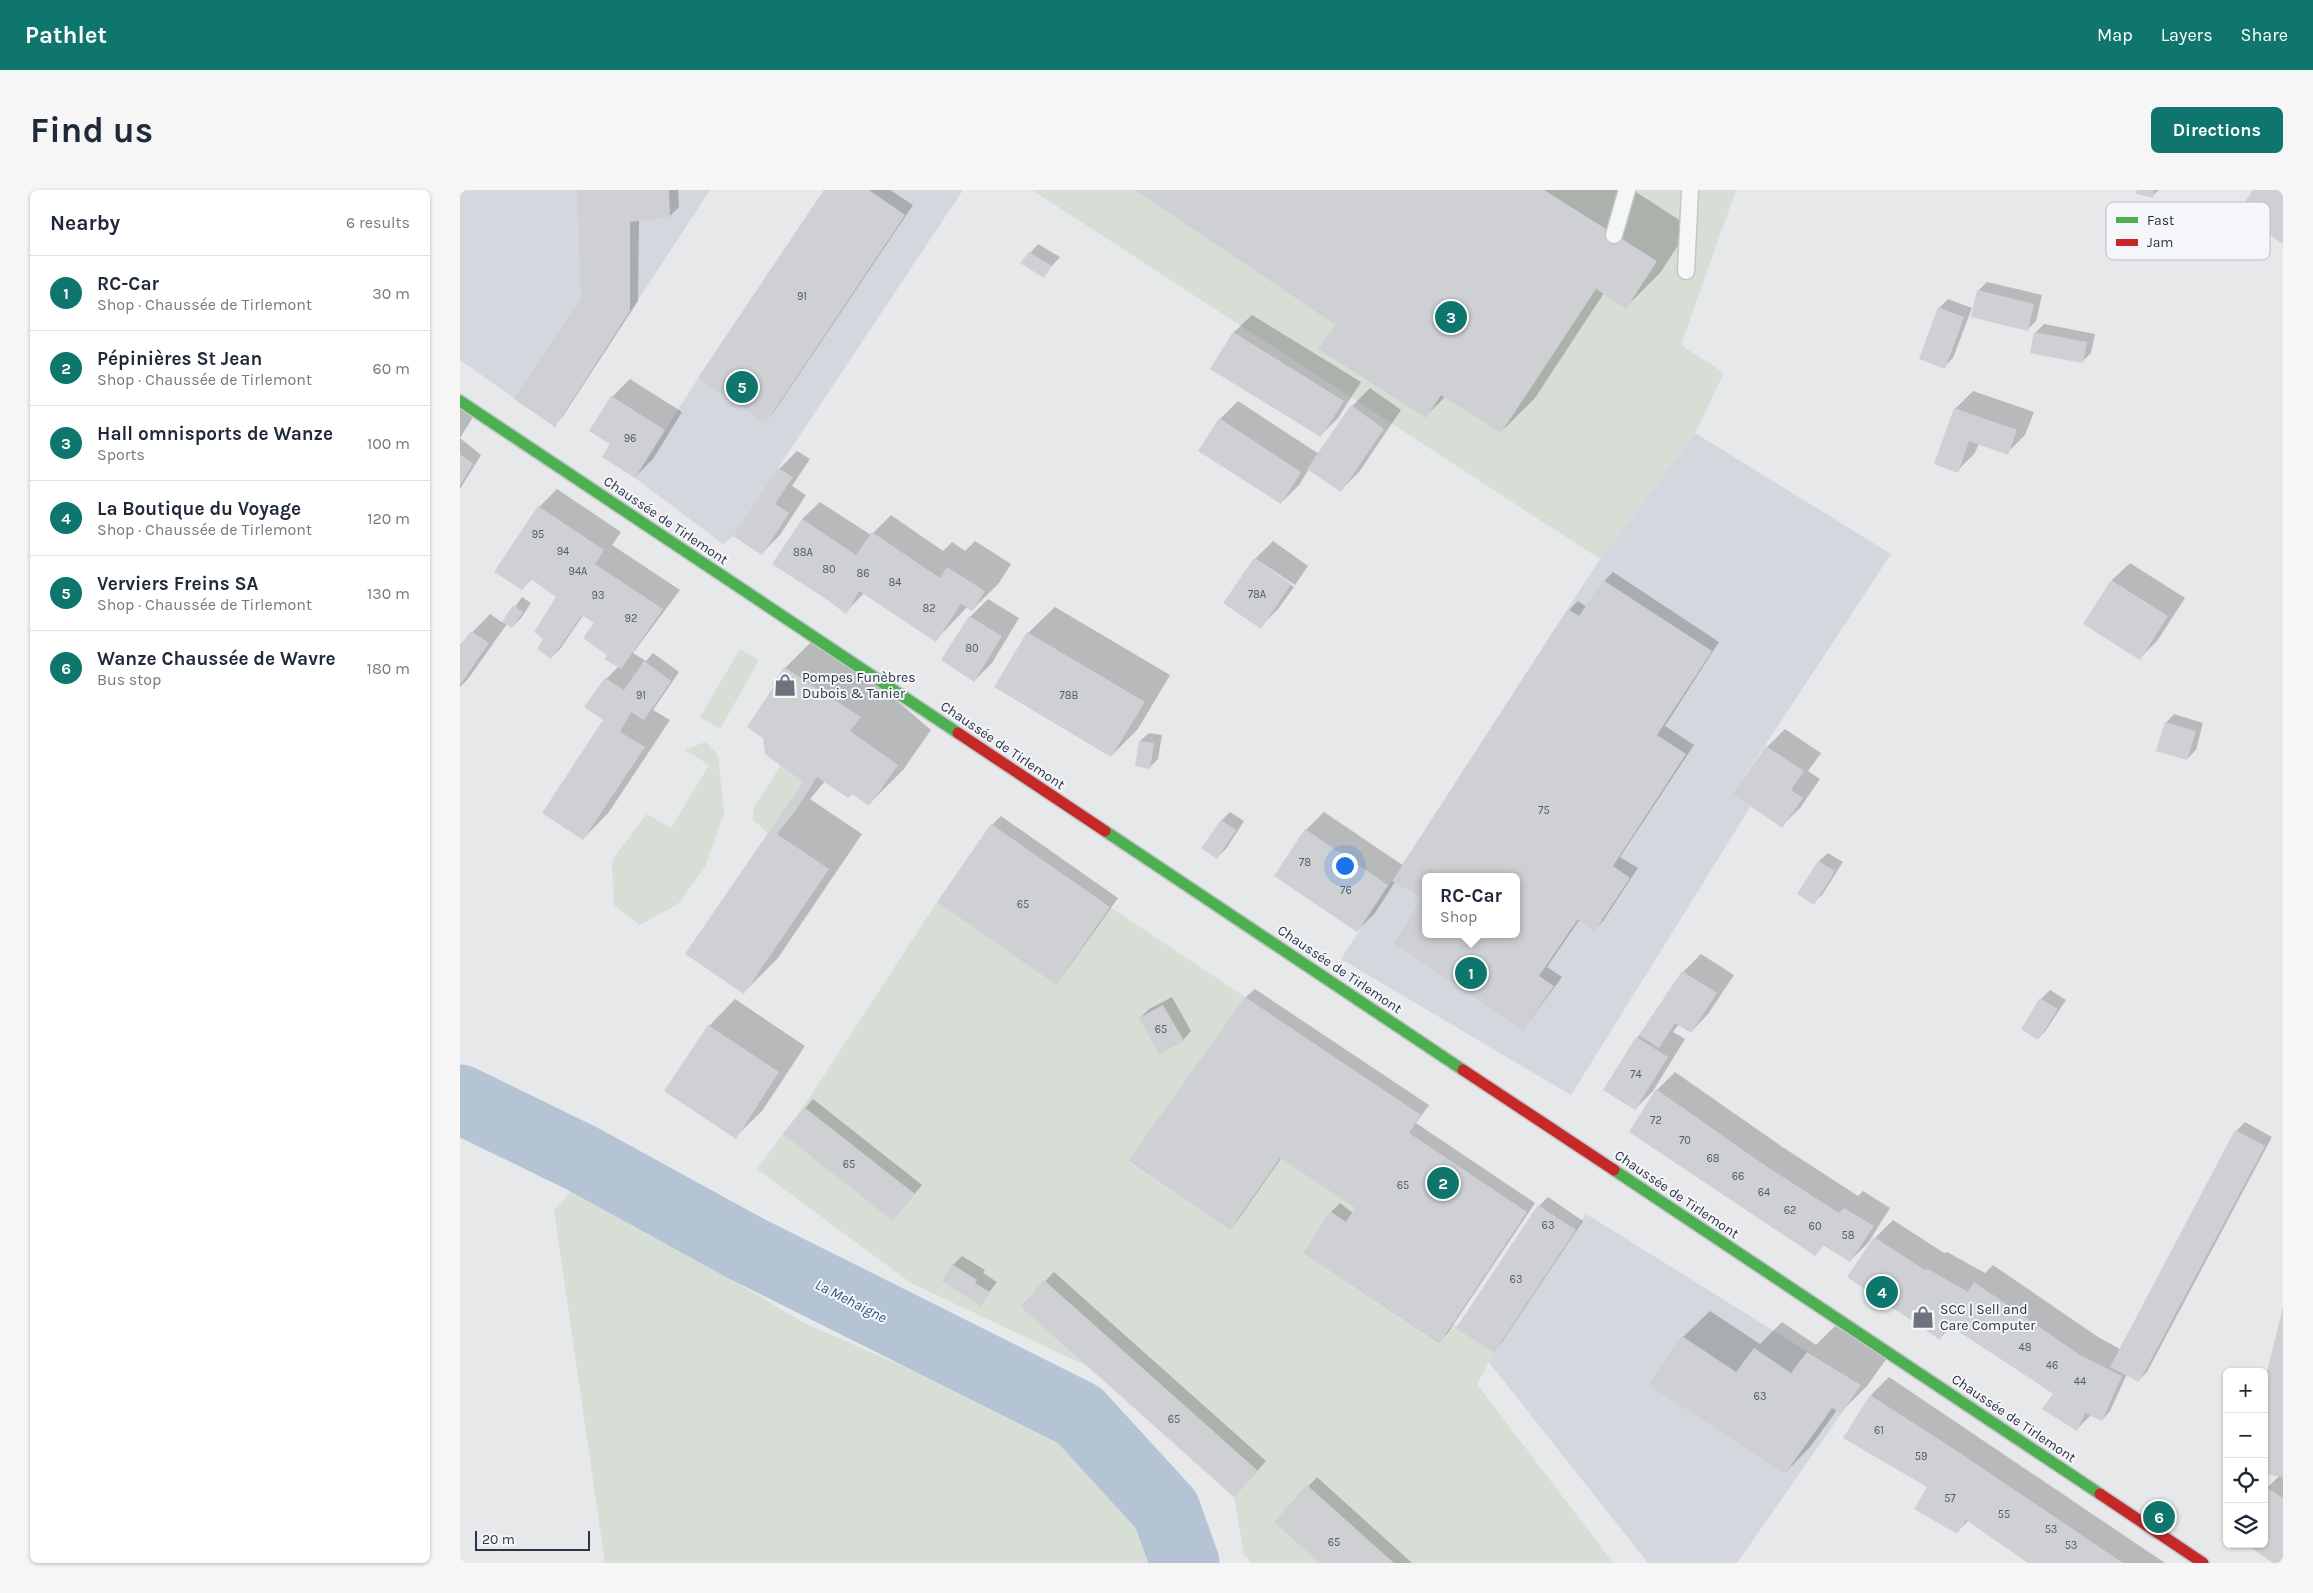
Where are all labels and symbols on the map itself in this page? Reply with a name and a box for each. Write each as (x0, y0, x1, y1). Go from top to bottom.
legend (2106, 202, 2270, 260)
text: Fast (2147, 212, 2174, 229)
text: Jam (2147, 234, 2173, 251)
house number: 91 (797, 290, 807, 303)
pin: 3 (1435, 298, 1467, 336)
pin: 5 (726, 368, 758, 406)
house number: 96 (624, 432, 636, 445)
street label: Chaussée de Tirlemont (600, 472, 731, 568)
house number: 95 (532, 528, 544, 541)
house number: 94 (557, 545, 569, 558)
house number: 88A (793, 546, 814, 559)
house number: 80 (822, 563, 836, 576)
house number: 94A (569, 565, 588, 578)
house number: 86 (856, 567, 870, 580)
house number: 84 (889, 576, 901, 589)
house number: 78A (1248, 588, 1267, 601)
house number: 93 (592, 589, 604, 602)
house number: 82 (922, 602, 936, 615)
house number: 92 (625, 612, 637, 625)
house number: 80 (965, 642, 979, 655)
place label: Pompes Funèbres Dubois & Tanier (802, 669, 916, 702)
shop icon: Pompes Funèbres Dubois & Tanier (772, 672, 798, 698)
house number: 91 (636, 689, 646, 702)
house number: 78B (1060, 689, 1079, 702)
street label: Chaussée de Tirlemont (937, 697, 1068, 793)
house number: 75 (1538, 804, 1550, 817)
your location (1332, 853, 1358, 879)
house number: 78 (1299, 856, 1311, 869)
house number: 76 (1340, 884, 1352, 897)
house number: 65 (1017, 898, 1029, 911)
street label: Chaussée de Tirlemont (1274, 921, 1405, 1017)
pin: 1 (1455, 954, 1487, 992)
house number: 65 (1155, 1023, 1167, 1036)
house number: 74 (1630, 1068, 1642, 1081)
house number: 72 (1650, 1114, 1662, 1127)
house number: 70 (1679, 1134, 1691, 1147)
street label: Chaussée de Tirlemont (1611, 1146, 1742, 1242)
house number: 68 (1706, 1152, 1720, 1165)
house number: 65 (843, 1158, 855, 1171)
pin: 2 (1427, 1164, 1459, 1202)
house number: 66 (1732, 1170, 1744, 1183)
house number: 65 (1397, 1179, 1409, 1192)
house number: 64 (1758, 1186, 1770, 1199)
house number: 62 (1784, 1204, 1796, 1217)
house number: 63 (1542, 1219, 1554, 1232)
house number: 60 (1809, 1220, 1821, 1233)
house number: 58 (1842, 1229, 1855, 1242)
house number: 63 (1510, 1273, 1522, 1286)
pin: 4 (1866, 1273, 1898, 1311)
water label: La Mehaigne (812, 1275, 890, 1327)
place label: SCC | Sell and Care Computer (1940, 1301, 2036, 1334)
shop icon: SCC | Sell and Care Computer (1910, 1304, 1936, 1330)
house number: 48 (2019, 1341, 2032, 1354)
house number: 46 (2046, 1359, 2058, 1372)
street label: Chaussée de Tirlemont (1948, 1370, 2079, 1466)
house number: 44 (2074, 1375, 2086, 1388)
house number: 63 (1754, 1390, 1766, 1403)
house number: 65 (1168, 1413, 1180, 1426)
house number: 61 (1874, 1424, 1884, 1437)
house number: 59 (1915, 1450, 1927, 1463)
house number: 57 (1944, 1492, 1956, 1505)
pin: 6 (2143, 1498, 2175, 1536)
house number: 55 (1998, 1508, 2010, 1521)
house number: 53 (2045, 1523, 2057, 1536)
scale bar (475, 1528, 590, 1551)
house number: 65 (1328, 1536, 1340, 1549)
house number: 53 (2065, 1539, 2077, 1552)

